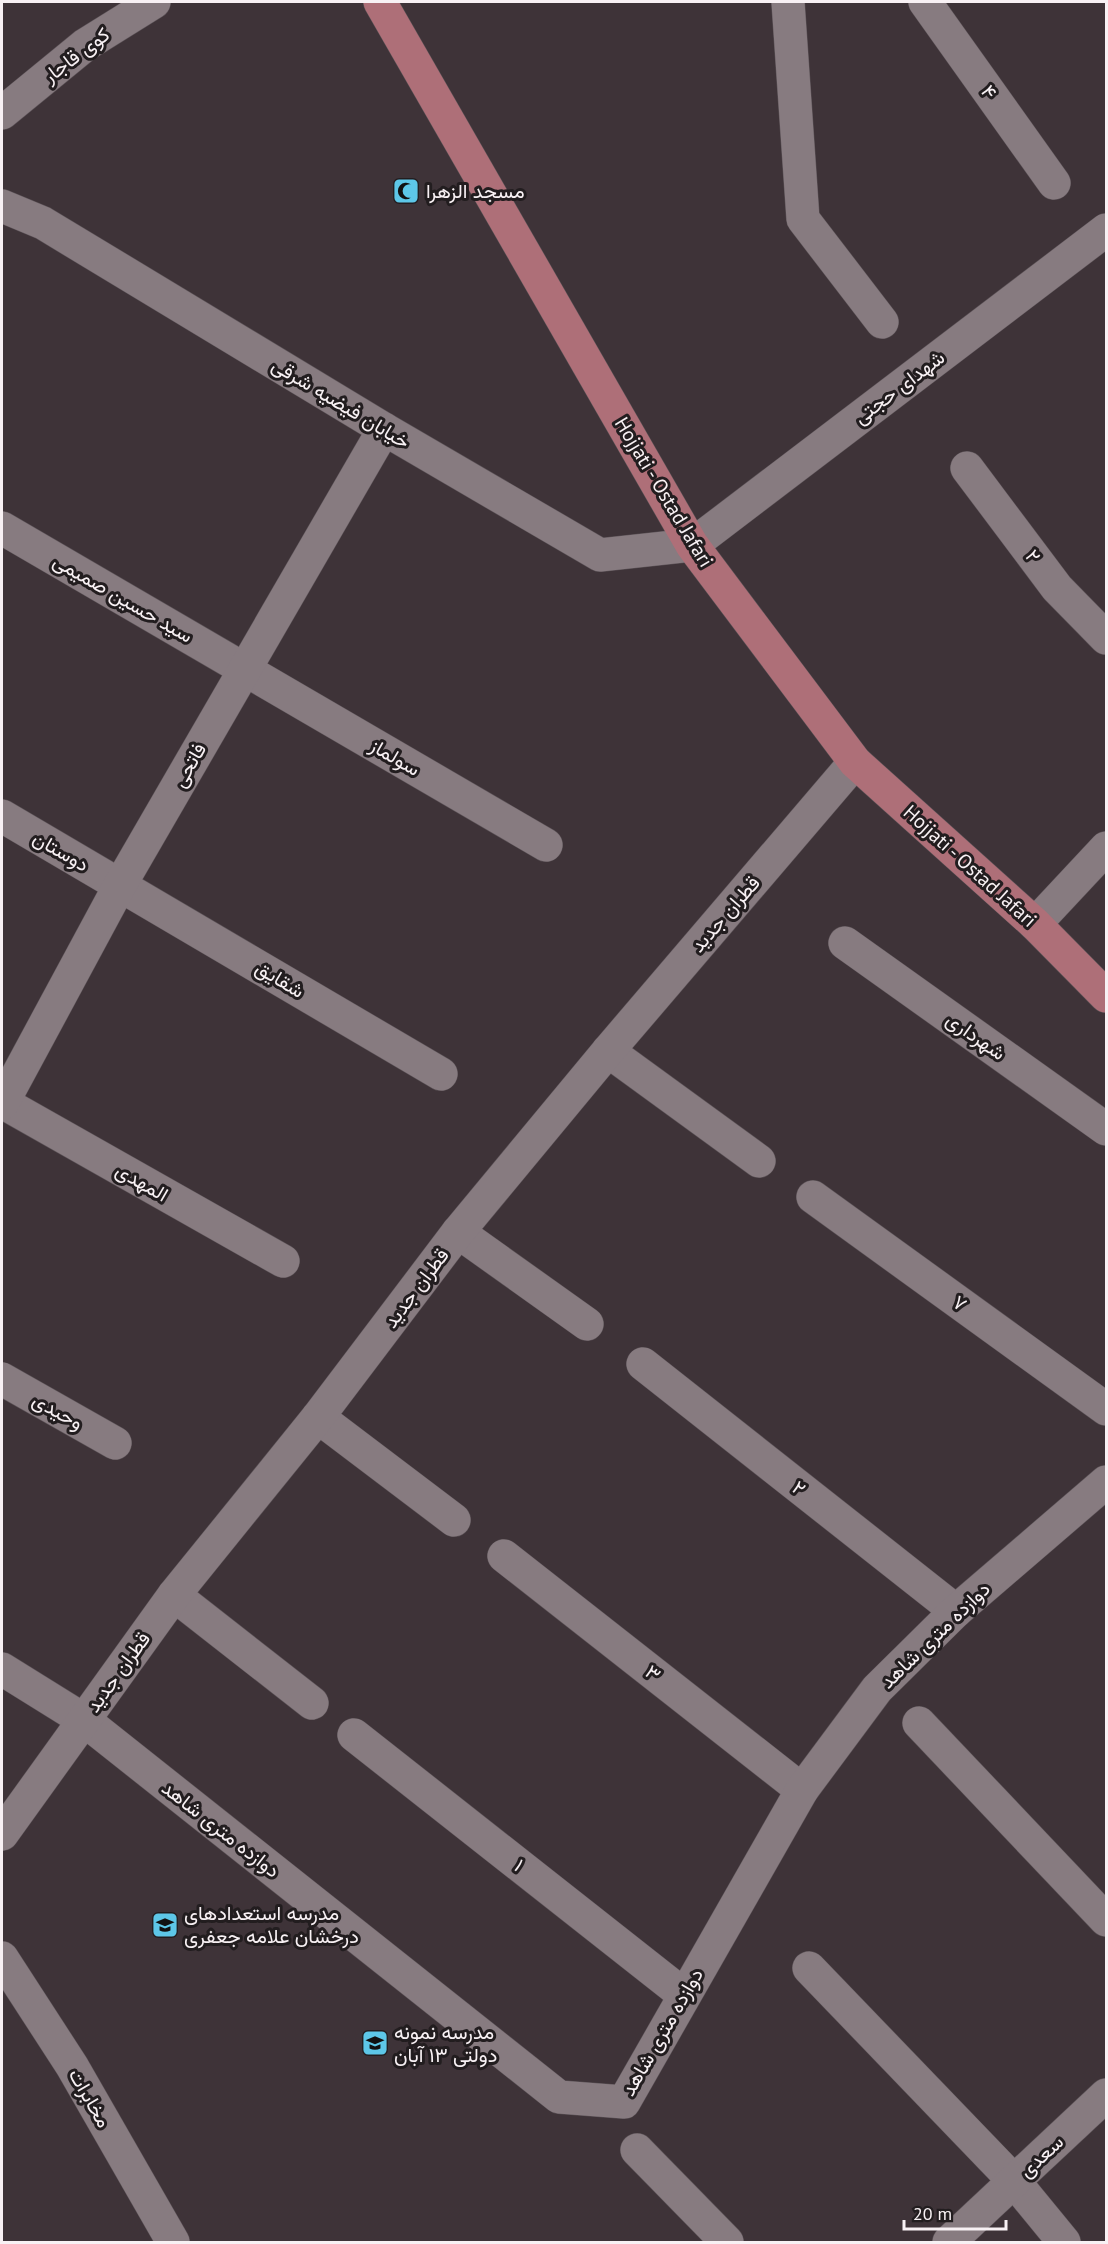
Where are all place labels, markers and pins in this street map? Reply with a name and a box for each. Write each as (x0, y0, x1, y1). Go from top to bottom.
mosque icon: مسجد الزهرا (391, 176, 421, 206)
place label: مسجد الزهرا (426, 178, 525, 204)
place label: مدرسه استعدادهای درخشان علامه جعفری (184, 1900, 359, 1949)
school or university icon: مدرسه استعدادهای درخشان علامه جعفری (150, 1910, 180, 1940)
place label: مدرسه نمونه دولتی ۱۳ آبان (394, 2019, 497, 2068)
school or university icon: مدرسه نمونه دولتی ۱۳ آبان (360, 2028, 390, 2058)

